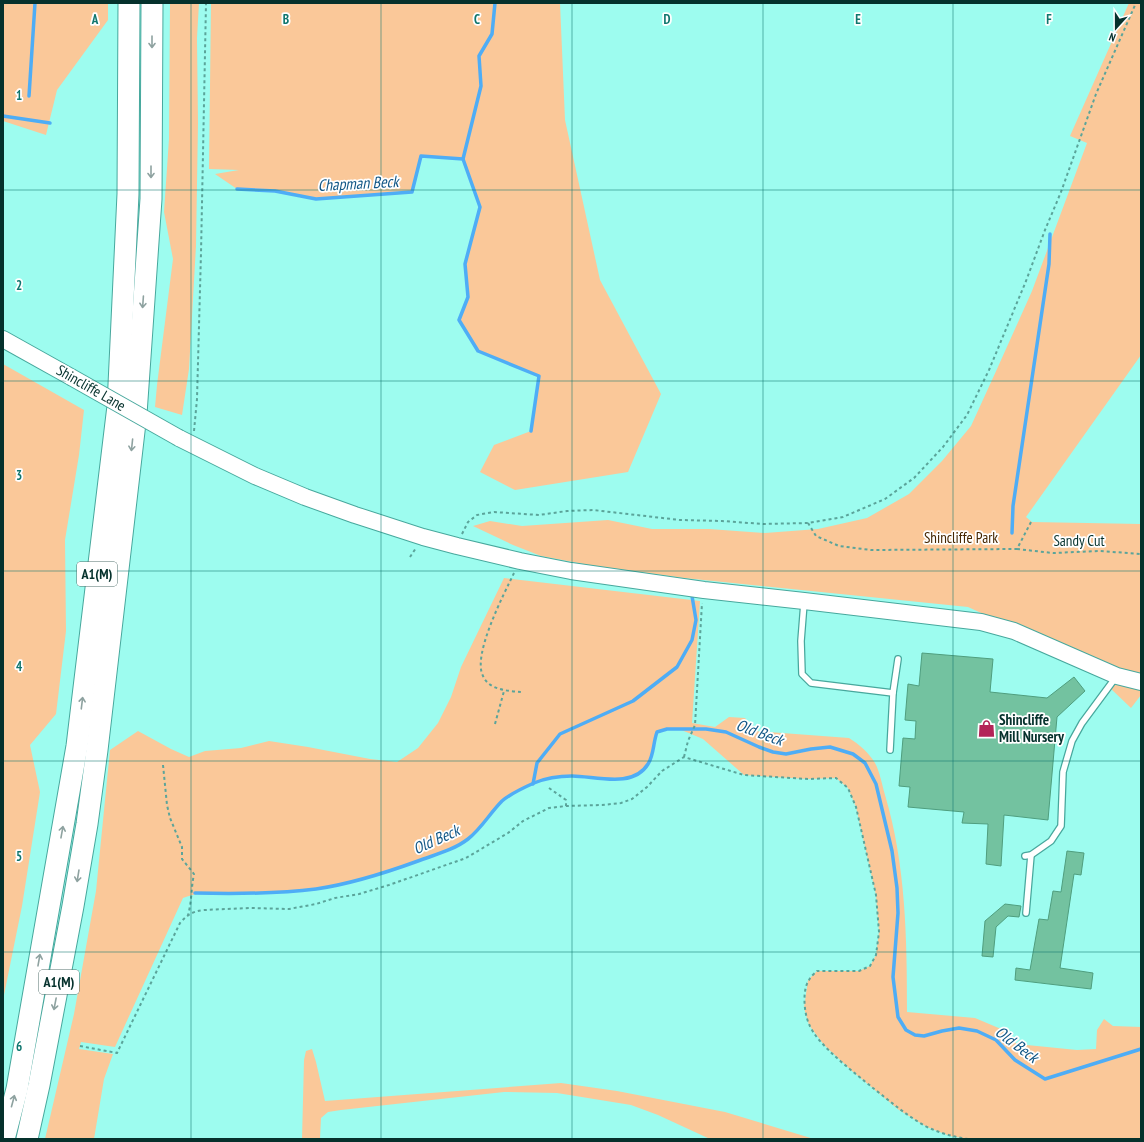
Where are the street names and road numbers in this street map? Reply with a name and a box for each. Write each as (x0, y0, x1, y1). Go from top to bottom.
street label: Shincliffe Lane (53, 360, 129, 415)
street label: Sandy Cut (1053, 531, 1105, 550)
road number: A1(M) (77, 562, 117, 586)
road number: A1(M) (39, 970, 79, 994)

